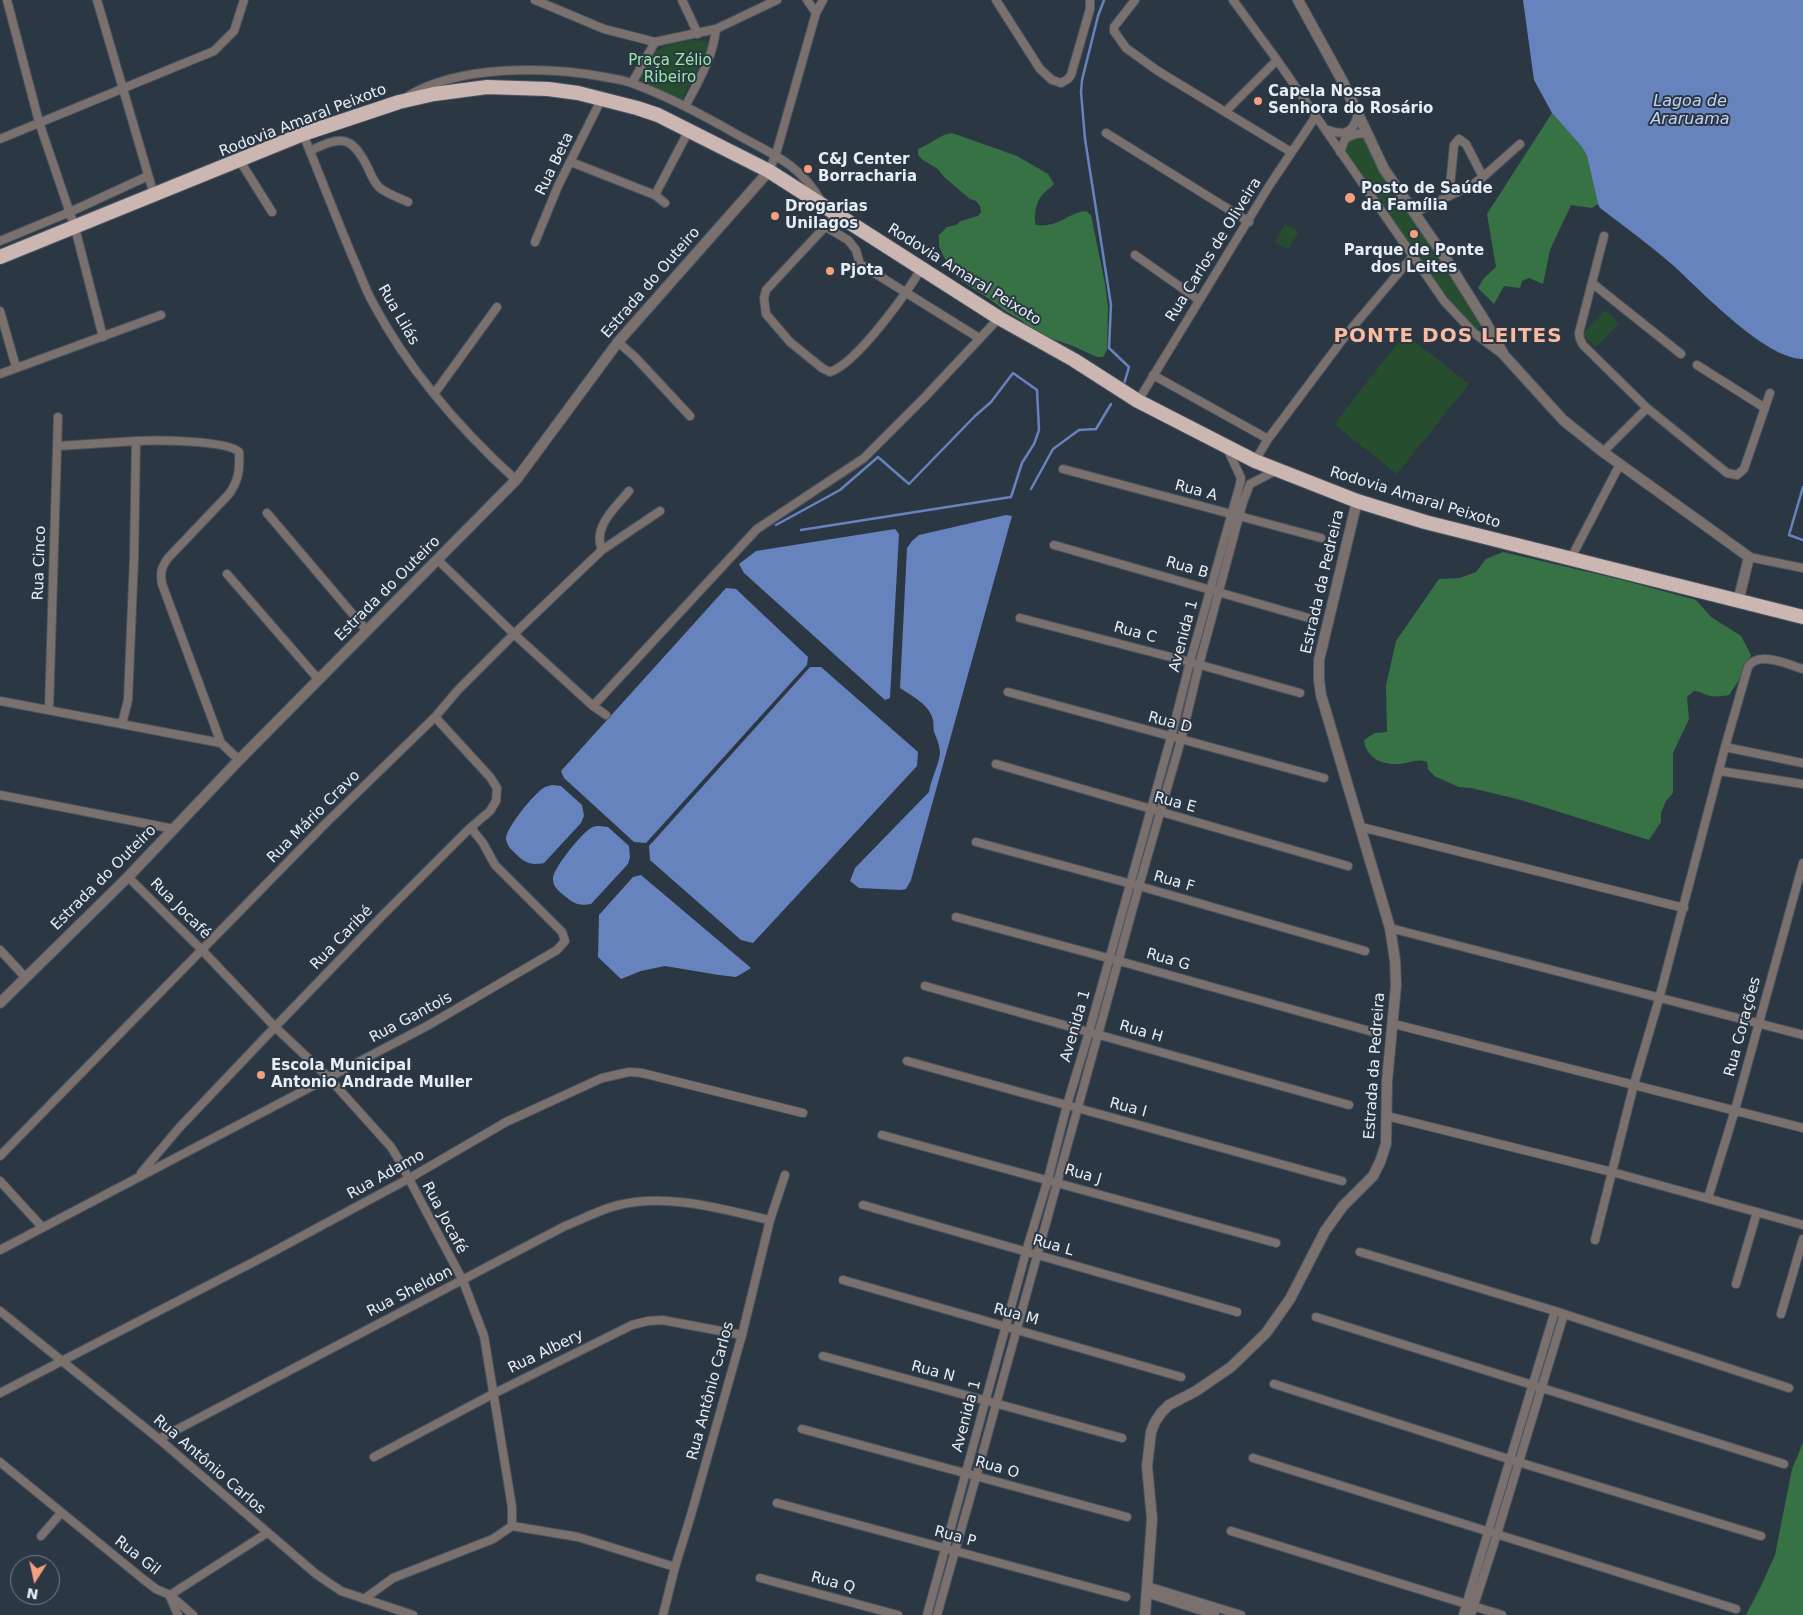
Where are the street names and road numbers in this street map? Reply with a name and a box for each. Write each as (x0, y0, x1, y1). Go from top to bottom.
street label: Rodovia Amaral Peixoto (217, 81, 389, 161)
street label: Rua Beta (532, 130, 578, 198)
street label: Rua Carlos de Oliveira (1162, 175, 1266, 325)
street label: Rodovia Amaral Peixoto (884, 220, 1044, 330)
street label: Estrada do Outeiro (598, 224, 704, 342)
street label: Rua Lilás (373, 282, 423, 348)
street label: Rodovia Amaral Peixoto (1327, 463, 1503, 533)
street label: Rua A (1173, 477, 1219, 505)
street label: Estrada da Pedreira (1298, 508, 1348, 656)
street label: Rua Cinco (30, 525, 50, 601)
street label: Estrada do Outeiro (332, 533, 444, 645)
street label: Rua B (1164, 553, 1210, 583)
street label: Avenida 1 (1166, 598, 1202, 674)
street label: Rua C (1112, 619, 1158, 647)
street label: Rua D (1146, 709, 1194, 737)
street label: Rua Mário Cravo (264, 767, 364, 867)
street label: Rua E (1152, 789, 1198, 817)
street label: Estrada do Outeiro (48, 822, 160, 934)
street label: Rua F (1151, 868, 1197, 896)
street label: Rua Jocafé (146, 875, 214, 943)
street label: Rua Caribé (307, 902, 377, 974)
street label: Rua G (1144, 945, 1192, 975)
street label: Rua Corações (1721, 975, 1765, 1079)
street label: Avenida 1 (1057, 988, 1095, 1064)
street label: Rua Gantois (367, 989, 455, 1047)
street label: Estrada da Pedreira (1361, 992, 1389, 1140)
street label: Rua H (1117, 1017, 1165, 1047)
street label: Rua I (1107, 1094, 1149, 1122)
street label: Rua Adamo (344, 1146, 428, 1204)
street label: Rua J (1062, 1161, 1104, 1189)
street label: Rua Jocafé (418, 1179, 470, 1257)
street label: Rua L (1031, 1232, 1075, 1260)
street label: Rua Sheldon (364, 1263, 456, 1321)
street label: Rua M (991, 1300, 1041, 1330)
street label: Rua Antônio Carlos (684, 1320, 738, 1462)
street label: Rua Albery (505, 1326, 587, 1378)
street label: Rua N (909, 1358, 957, 1386)
street label: Avenida 1 (949, 1378, 985, 1454)
street label: Rua Antônio Carlos (149, 1411, 269, 1519)
street label: Rua O (973, 1453, 1021, 1483)
street label: Rua P (932, 1523, 978, 1551)
street label: Rua Gil (111, 1533, 163, 1579)
street label: Rua Q (809, 1568, 857, 1598)

